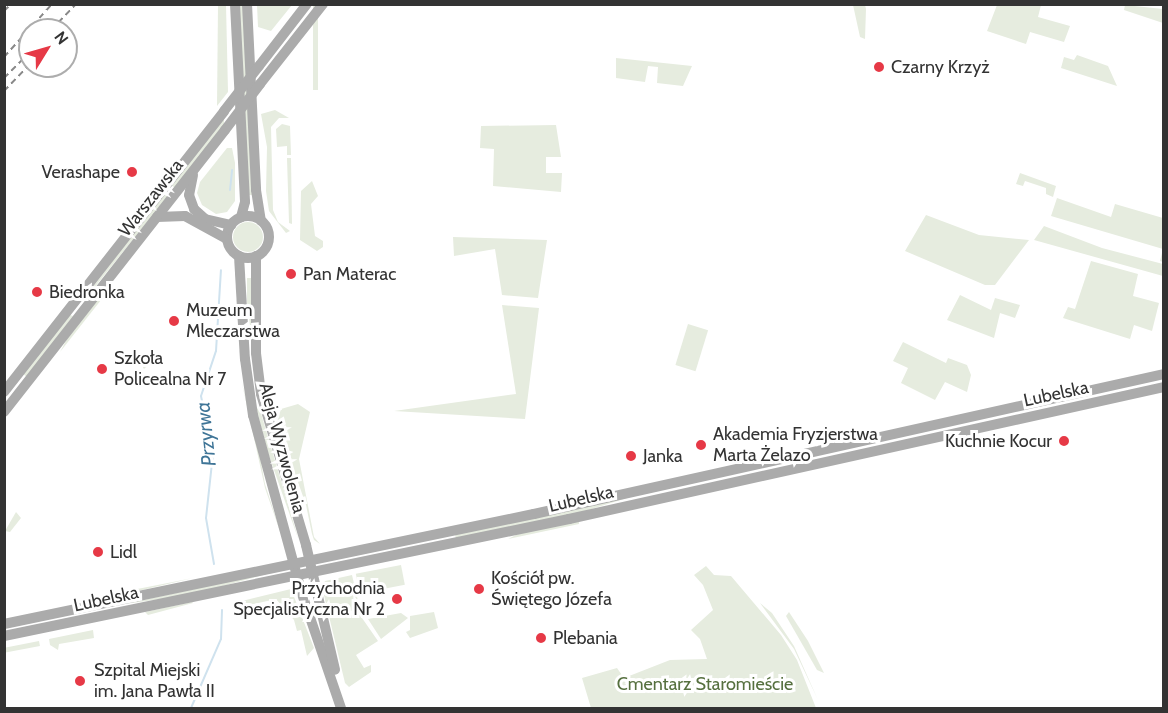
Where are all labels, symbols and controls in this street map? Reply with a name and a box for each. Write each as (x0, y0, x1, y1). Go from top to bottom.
north arrow (18, 18, 78, 78)
text: N (50, 28, 72, 48)
place label: Czarny Krzyż (891, 56, 990, 78)
marker: Czarny Krzyż (872, 60, 886, 74)
street label: Warszawska (114, 155, 188, 241)
place label: Verashape (42, 161, 120, 183)
marker: Verashape (125, 165, 139, 179)
place label: Pan Materac (303, 263, 396, 285)
marker: Pan Materac (284, 267, 298, 281)
place label: Biedronka (49, 281, 125, 303)
marker: Biedronka (30, 285, 44, 299)
place label: Muzeum Mleczarstwa (186, 300, 280, 342)
marker: Muzeum Mleczarstwa (167, 314, 181, 328)
place label: Szkoła Policealna Nr 7 (114, 348, 226, 391)
marker: Szkoła Policealna Nr 7 (95, 362, 109, 376)
street label: Lubelska (1022, 377, 1090, 411)
street label: Aleja Wyzwolenia (254, 380, 310, 516)
water label: Przyrwa (191, 401, 221, 467)
place label: Akademia Fryzjerstwa Marta Żelazo (713, 424, 878, 466)
place label: Kuchnie Kocur (945, 430, 1052, 452)
marker: Kuchnie Kocur (1057, 434, 1071, 448)
marker: Akademia Fryzjerstwa Marta Żelazo (694, 438, 708, 452)
place label: Janka (643, 445, 683, 467)
marker: Janka (624, 449, 638, 463)
street label: Lubelska (546, 481, 616, 517)
place label: Lidl (110, 541, 137, 563)
marker: Lidl (91, 545, 105, 559)
place label: Kościół pw. Świętego Józefa (491, 568, 612, 610)
place label: Przychodnia Specjalistyczna Nr 2 (233, 578, 385, 620)
street label: Lubelska (72, 582, 140, 616)
marker: Kościół pw. Świętego Józefa (472, 582, 486, 596)
marker: Przychodnia Specjalistyczna Nr 2 (390, 592, 404, 606)
place label: Plebania (553, 627, 618, 649)
marker: Plebania (534, 631, 548, 645)
place label: Szpital Miejski im. Jana Pawła II (94, 660, 215, 702)
marker: Szpital Miejski im. Jana Pawła II (71, 672, 89, 690)
park label: Cmentarz Staromieście (617, 673, 793, 695)

